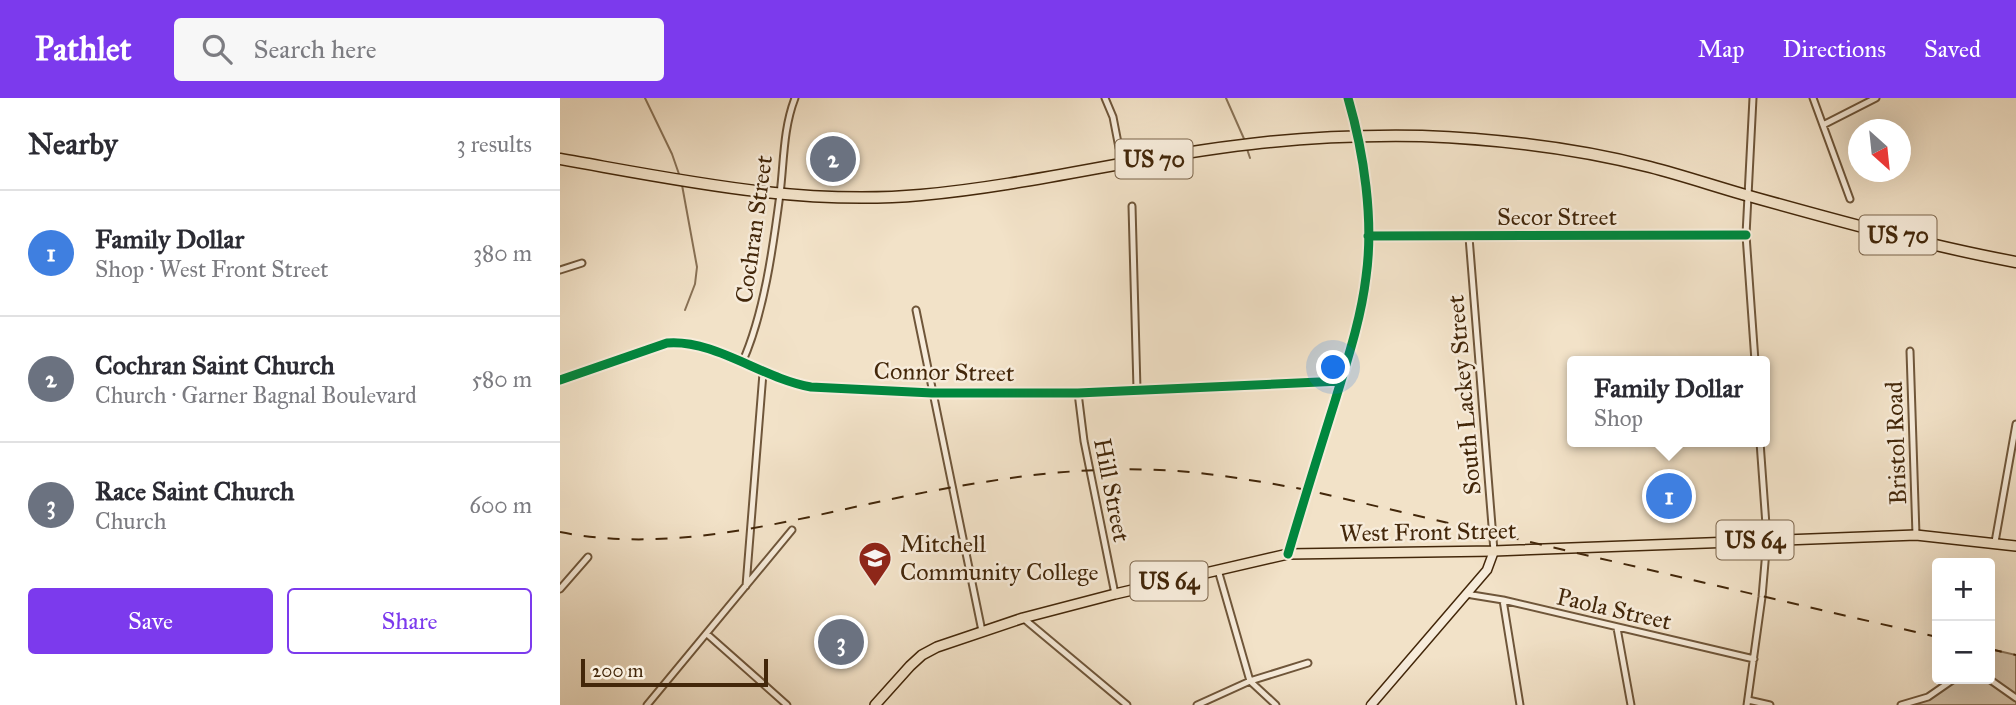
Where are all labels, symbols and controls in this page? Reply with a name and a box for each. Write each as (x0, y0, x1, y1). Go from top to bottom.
search box (174, 18, 664, 81)
text: Pathlet (35, 29, 132, 69)
icon: search (198, 30, 236, 68)
text: Search here (254, 33, 377, 65)
text: Map (1698, 34, 1745, 64)
text: Directions (1783, 34, 1886, 64)
text: Saved (1924, 34, 1981, 64)
north arrow (1848, 119, 1911, 182)
text: Nearby (28, 126, 118, 162)
text: 3 results (456, 130, 532, 158)
pin: 2 (810, 133, 856, 185)
road number: US 70 (1116, 139, 1192, 178)
street label: Cochran Street (729, 153, 779, 305)
street label: Secor Street (1497, 202, 1617, 232)
road number: US 70 (1860, 216, 1936, 254)
text: Family Dollar (95, 223, 244, 255)
text: 1 (46, 239, 56, 267)
text: 380 m (473, 239, 532, 267)
text: Shop · West Front Street (95, 255, 328, 283)
street label: South Lackey Street (1440, 293, 1488, 496)
text: Cochran Saint Church (95, 349, 335, 381)
your location (1316, 350, 1350, 384)
street label: Connor Street (873, 356, 1015, 388)
popup (1567, 356, 1770, 447)
text: 2 (45, 365, 57, 393)
text: 580 m (471, 365, 532, 393)
text: Family Dollar (1594, 372, 1743, 404)
text: Church · Garner Bagnal Boulevard (95, 381, 417, 409)
street label: Bristol Road (1879, 381, 1913, 505)
text: Shop (1594, 404, 1643, 432)
street label: Hill Street (1087, 436, 1137, 545)
pin: 1 (1646, 470, 1692, 522)
text: Race Saint Church (95, 475, 294, 507)
text: 3 (46, 491, 56, 519)
text: 600 m (469, 491, 532, 519)
text: Church (95, 507, 167, 535)
street label: West Front Street (1339, 515, 1517, 549)
road number: US 64 (1716, 520, 1794, 560)
place label: Mitchell Community College (900, 529, 1099, 587)
school or university icon: Mitchell Community College (856, 539, 894, 588)
map controls (1932, 558, 1995, 684)
button: + (1932, 558, 1995, 621)
road number: US 64 (1130, 561, 1208, 601)
street label: Paola Street (1554, 581, 1675, 637)
button: Save (28, 588, 273, 654)
button: Share (287, 588, 532, 654)
pin: 3 (818, 616, 864, 668)
button: − (1932, 621, 1995, 684)
scale bar (581, 656, 768, 688)
text: 200 m (592, 659, 644, 682)

